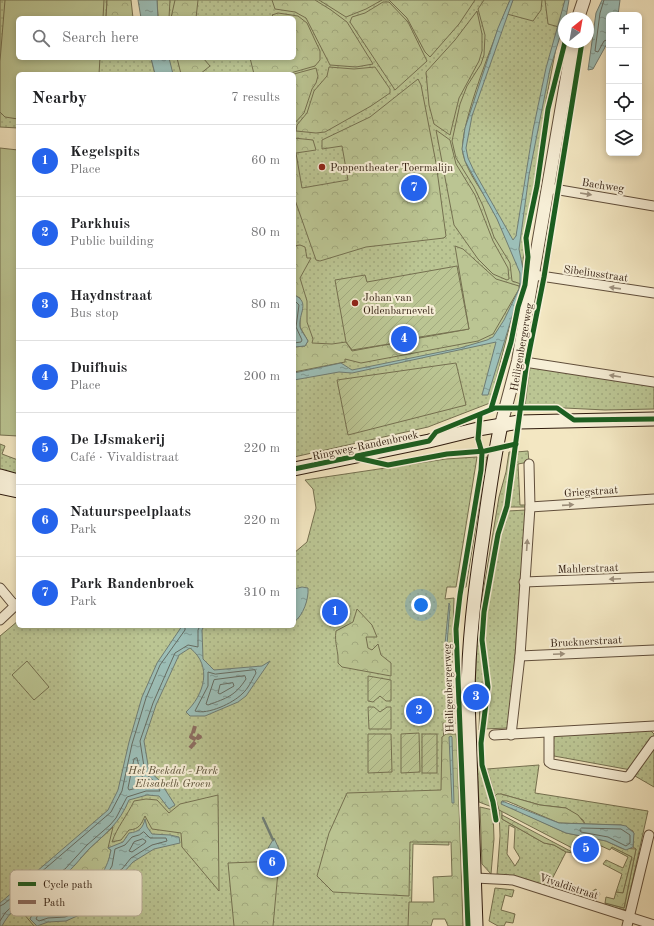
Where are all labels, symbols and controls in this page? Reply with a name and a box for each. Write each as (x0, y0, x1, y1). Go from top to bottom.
north arrow (558, 12, 594, 48)
map controls (606, 12, 642, 156)
button: + (606, 12, 642, 48)
search box (16, 16, 296, 60)
icon: search (30, 27, 52, 49)
text: Search here (62, 31, 139, 46)
button: − (606, 48, 642, 84)
button: locate (606, 84, 642, 120)
text: Nearby (32, 90, 87, 107)
text: 7 results (231, 91, 280, 104)
button: layers (606, 120, 642, 156)
text: Kegelspits (70, 145, 140, 160)
text: 1 (41, 154, 49, 167)
text: 60 m (251, 154, 280, 167)
marker: Poppentheater Toermalijn (317, 162, 327, 172)
text: Place (70, 163, 100, 176)
place label: Poppentheater Toermalijn (330, 163, 453, 174)
pin: 7 (401, 173, 427, 203)
street label: Bachweg (581, 178, 625, 195)
one-way arrow (580, 191, 592, 197)
text: Parkhuis (70, 217, 130, 232)
text: 2 (41, 226, 49, 239)
text: 80 m (251, 226, 280, 239)
text: Public building (70, 235, 154, 248)
street label: Sibeliusstraat (563, 265, 629, 284)
one-way arrow (609, 285, 621, 291)
text: Haydnstraat (70, 289, 152, 304)
place label: Johan van Oldenbarnevelt (363, 293, 434, 317)
text: 3 (41, 298, 49, 311)
text: 80 m (251, 298, 280, 311)
marker: Johan van Oldenbarnevelt (350, 298, 360, 308)
street label: Heiligenbergerweg (509, 302, 536, 392)
text: Bus stop (70, 307, 119, 320)
pin: 4 (391, 324, 417, 354)
text: Duifhuis (70, 361, 127, 376)
text: 4 (41, 370, 49, 383)
text: 200 m (243, 370, 280, 383)
one-way arrow (609, 373, 622, 379)
text: Place (70, 379, 100, 392)
street label: Ringweg-Randenbroek (311, 430, 420, 463)
text: De IJsmakerij (70, 433, 165, 448)
text: 5 (41, 442, 49, 455)
text: 220 m (243, 442, 280, 455)
text: Café · Vivaldistraat (70, 451, 179, 464)
street label: Griegstraat (564, 485, 619, 500)
one-way arrow (562, 501, 574, 508)
text: Natuurspeelplaats (70, 505, 191, 520)
text: 6 (41, 514, 49, 527)
text: 220 m (243, 514, 280, 527)
text: Park (70, 523, 97, 536)
one-way arrow (523, 539, 530, 551)
street label: Mahlerstraat (557, 563, 619, 576)
one-way arrow (609, 575, 621, 582)
text: Park Randenbroek (70, 577, 194, 592)
text: 7 (41, 586, 49, 599)
text: 310 m (243, 586, 280, 599)
text: Park (70, 595, 97, 608)
your location (411, 595, 431, 615)
pin: 1 (322, 597, 348, 627)
street label: Brucknerstraat (550, 635, 622, 650)
street label: Heiligenbergerweg (442, 643, 457, 733)
one-way arrow (553, 651, 565, 658)
pin: 3 (463, 682, 489, 712)
pin: 2 (406, 696, 432, 726)
park label: Het Beekdal - Park Elisabeth Groen (127, 766, 218, 790)
pin: 5 (573, 834, 599, 864)
pin: 6 (259, 848, 285, 878)
legend (10, 870, 142, 916)
street label: Vivaldistraat (538, 873, 600, 902)
text: Cycle path (43, 880, 93, 891)
text: Path (43, 898, 65, 909)

